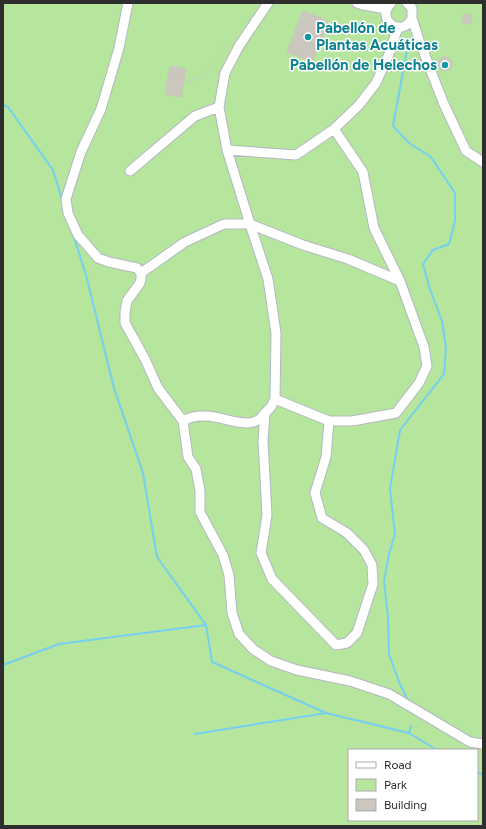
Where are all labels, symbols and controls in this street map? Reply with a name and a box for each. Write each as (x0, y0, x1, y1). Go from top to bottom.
place label: Pabellón de Plantas Acuáticas (316, 19, 438, 54)
marker: Pabellón de Plantas Acuáticas (303, 32, 313, 42)
place label: Pabellón de Helechos (290, 56, 437, 74)
marker: Pabellón de Helechos (440, 60, 450, 70)
legend (348, 749, 478, 821)
text: Road (384, 758, 412, 772)
text: Park (384, 778, 407, 792)
text: Building (384, 798, 427, 812)

